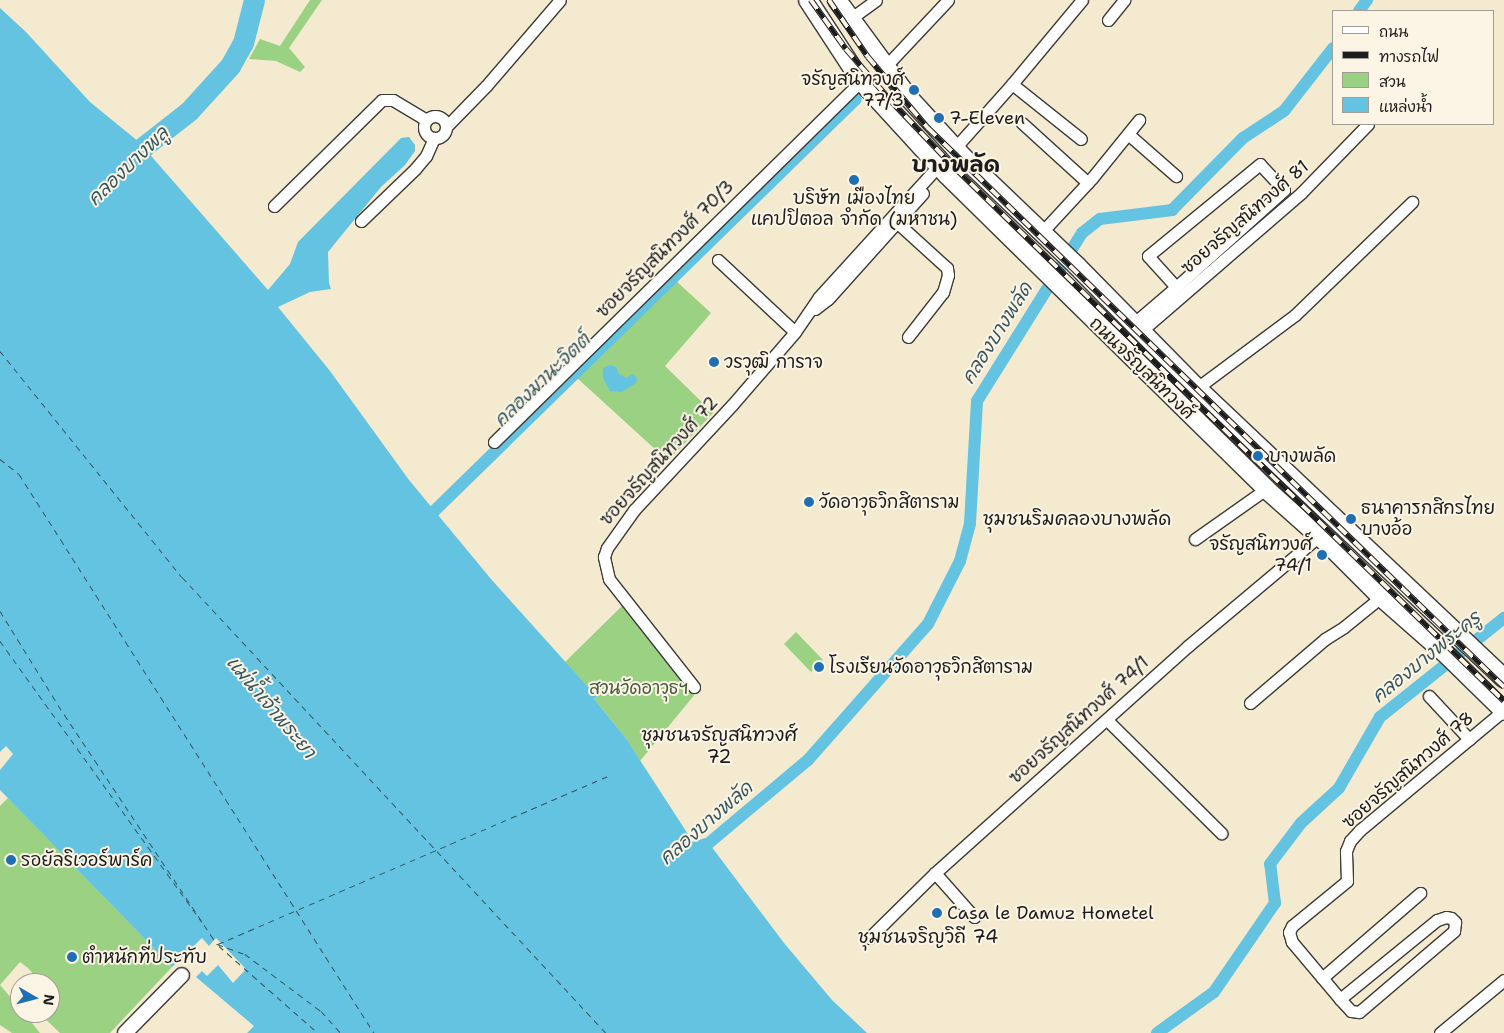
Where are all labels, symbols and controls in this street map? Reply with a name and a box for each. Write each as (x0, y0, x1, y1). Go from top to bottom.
legend (1332, 10, 1494, 125)
text: ถนน (1379, 22, 1408, 42)
text: ทางรถไฟ (1379, 47, 1439, 67)
place label: จรัญสนิทวงศ์ 77/3 (801, 69, 904, 112)
text: สวน (1379, 72, 1406, 92)
marker: จรัญสนิทวงศ์ 77/3 (908, 84, 920, 96)
text: แหล่งน้ำ (1379, 97, 1433, 117)
place label: 7-Eleven (949, 107, 1025, 129)
marker: 7-Eleven (933, 112, 945, 124)
water label: คลองบางพลู (83, 122, 173, 210)
district label: บางพลัด (912, 152, 1000, 178)
street label: ซอยจรัญสนิทวงศ์ 81 (1177, 156, 1313, 278)
marker: บริษัท เมืองไทย แคปปิตอล จำกัด (มหาชน) (848, 174, 860, 186)
street label: ซอยจรัญสนิทวงศ์ 70/3 (592, 176, 738, 322)
place label: บริษัท เมืองไทย แคปปิตอล จำกัด (มหาชน) (751, 188, 957, 230)
water label: คลองบางพลัด (957, 278, 1037, 388)
street label: ถนนจรัญสนิทวงศ์ (1085, 312, 1199, 424)
water label: คลองมานะจิตต์ (489, 328, 595, 432)
place label: วรวุฒิ การาจ (724, 351, 823, 373)
marker: วรวุฒิ การาจ (708, 356, 720, 368)
street label: ซอยจรัญสนิทวงศ์ 72 (595, 392, 723, 530)
place label: บางพลัด (1269, 445, 1336, 467)
marker: บางพลัด (1251, 449, 1265, 463)
place label: วัดอาวุธวิกสิตาราม (819, 491, 959, 513)
marker: วัดอาวุธวิกสิตาราม (803, 496, 815, 508)
place label: ธนาคารกสิกรไทย บางอ้อ (1361, 498, 1495, 540)
district label: ชุมชนริมคลองบางพลัด (983, 508, 1171, 530)
marker: ธนาคารกสิกรไทย บางอ้อ (1345, 513, 1357, 525)
place label: จรัญสนิทวงศ์ 74/1 (1209, 534, 1312, 576)
marker: จรัญสนิทวงศ์ 74/1 (1316, 549, 1328, 561)
water label: คลองบางพระครู (1367, 606, 1485, 708)
water label: แม่น้ำเจ้าพระยา (222, 651, 320, 763)
street label: ซอยจรัญสนิทวงศ์ 74/1 (1005, 652, 1153, 788)
place label: โรงเรียนวัดอาวุธวิกสิตาราม (829, 656, 1033, 678)
marker: โรงเรียนวัดอาวุธวิกสิตาราม (813, 661, 825, 673)
park label: สวนวัดอาวุธฯ (589, 677, 689, 699)
street label: ซอยจรัญสนิทวงศ์ 78 (1338, 707, 1478, 833)
district label: ชุมชนจรัญสนิทวงศ์ 72 (641, 724, 797, 768)
water label: คลองบางพลัด (655, 776, 757, 870)
place label: รอยัลริเวอร์พาร์ค (21, 849, 152, 871)
marker: รอยัลริเวอร์พาร์ค (5, 854, 17, 866)
place label: Casa le Damuz Hometel (947, 902, 1154, 924)
marker: Casa le Damuz Hometel (931, 907, 943, 919)
district label: ชุมชนจริญวิถี 74 (858, 926, 998, 948)
place label: ตำหนักที่ประทับ (82, 946, 207, 968)
marker: ตำหนักที่ประทับ (66, 951, 78, 963)
north arrow (10, 973, 60, 1023)
text: N (39, 993, 59, 1007)

